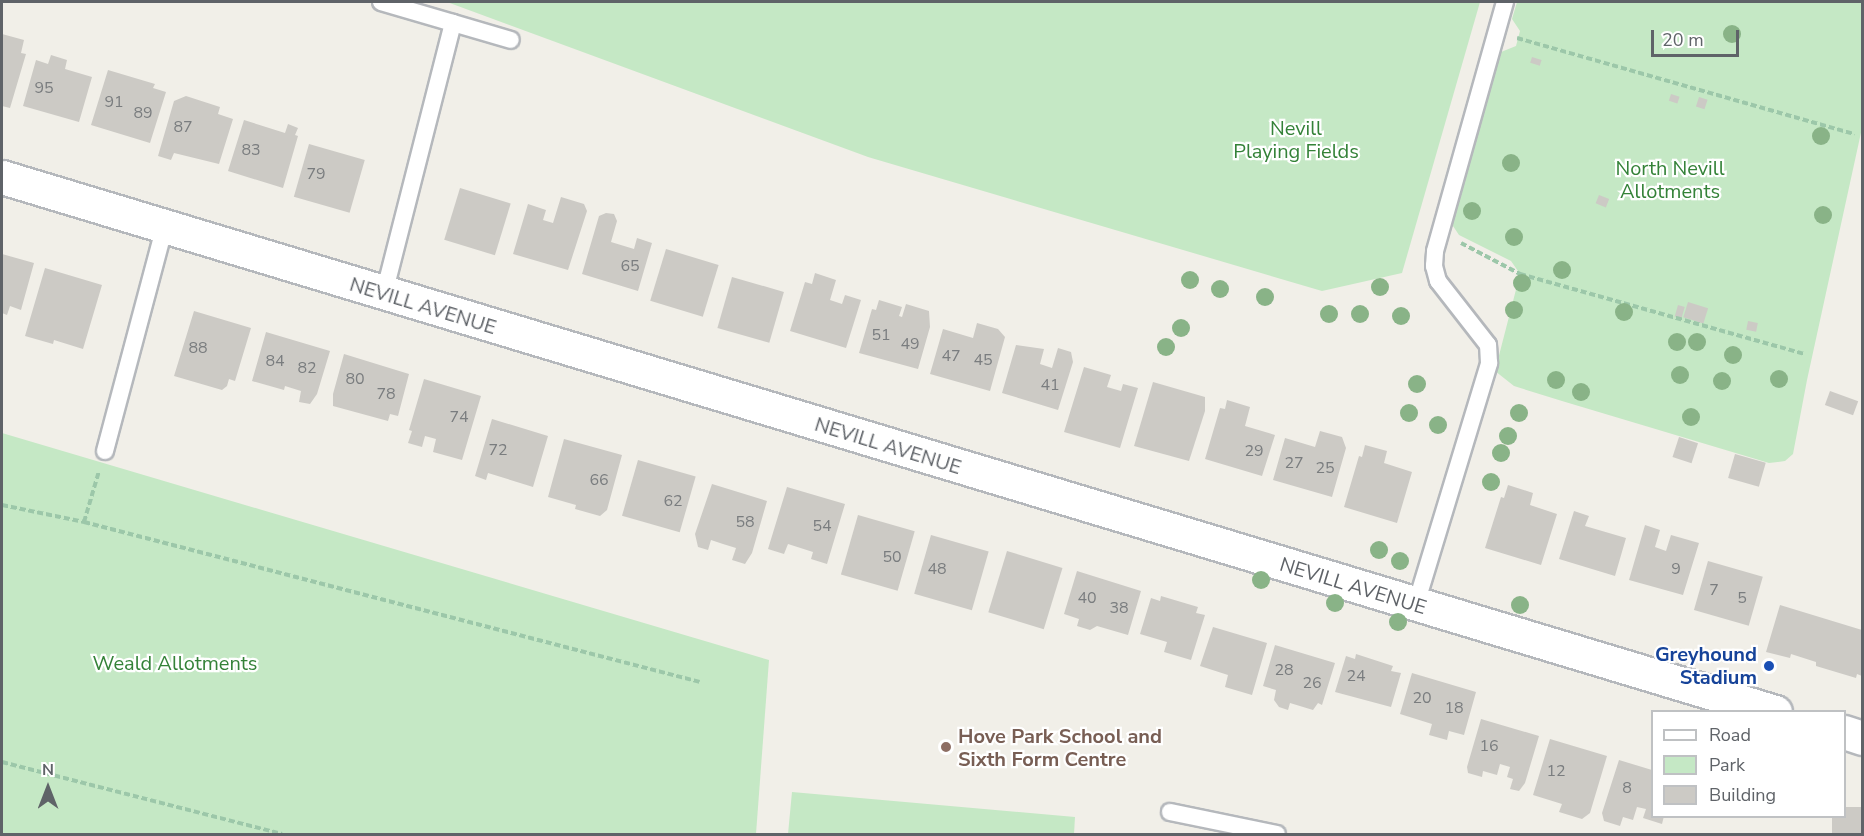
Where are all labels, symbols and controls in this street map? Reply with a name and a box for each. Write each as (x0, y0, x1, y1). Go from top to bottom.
scale bar (1654, 18, 1742, 56)
text: 20 m (1662, 28, 1704, 52)
house number: 95 (34, 78, 54, 98)
house number: 91 (104, 92, 124, 112)
house number: 89 (133, 103, 153, 123)
park label: Nevill Playing Fields (1233, 116, 1359, 163)
house number: 87 (173, 117, 193, 137)
house number: 83 (241, 140, 261, 160)
park label: North Nevill Allotments (1615, 156, 1725, 203)
house number: 79 (306, 164, 326, 184)
house number: 65 (620, 256, 640, 276)
street label: NEVILL AVENUE (347, 272, 499, 340)
house number: 51 (871, 325, 891, 345)
house number: 49 (900, 334, 920, 354)
house number: 88 (188, 338, 208, 358)
house number: 47 (941, 346, 961, 366)
house number: 45 (973, 350, 993, 370)
house number: 84 (265, 351, 285, 371)
house number: 82 (297, 358, 317, 378)
house number: 80 (345, 369, 365, 389)
house number: 41 (1040, 375, 1060, 395)
house number: 78 (376, 384, 396, 404)
house number: 74 (449, 407, 469, 427)
street label: NEVILL AVENUE (812, 412, 964, 480)
house number: 72 (488, 440, 508, 460)
house number: 29 (1244, 441, 1264, 461)
house number: 27 (1284, 453, 1304, 473)
house number: 25 (1315, 458, 1335, 478)
house number: 66 (589, 470, 609, 490)
house number: 62 (663, 491, 683, 511)
house number: 58 (735, 512, 755, 532)
house number: 54 (812, 516, 832, 536)
house number: 50 (882, 547, 902, 567)
street label: NEVILL AVENUE (1277, 552, 1429, 620)
house number: 48 (927, 559, 947, 579)
house number: 9 (1671, 559, 1681, 579)
house number: 7 (1709, 580, 1719, 600)
house number: 40 (1077, 588, 1097, 608)
house number: 5 (1737, 588, 1747, 608)
house number: 38 (1109, 598, 1129, 618)
place label: Greyhound Stadium (1655, 642, 1757, 689)
park label: Weald Allotments (93, 651, 257, 675)
marker: Greyhound Stadium (1762, 659, 1776, 673)
house number: 28 (1274, 660, 1294, 680)
house number: 24 (1346, 666, 1366, 686)
house number: 26 (1302, 673, 1322, 693)
house number: 20 (1412, 688, 1432, 708)
house number: 18 (1444, 698, 1464, 718)
legend (1651, 710, 1846, 818)
text: Road (1709, 723, 1751, 747)
place label: Hove Park School and Sixth Form Centre (958, 724, 1162, 771)
house number: 16 (1479, 736, 1499, 756)
marker: Hove Park School and Sixth Form Centre (939, 740, 953, 754)
text: Park (1709, 753, 1745, 777)
north arrow (18, 758, 78, 818)
text: N (42, 759, 54, 781)
house number: 12 (1546, 761, 1566, 781)
house number: 8 (1622, 778, 1632, 798)
text: Building (1709, 783, 1776, 807)

